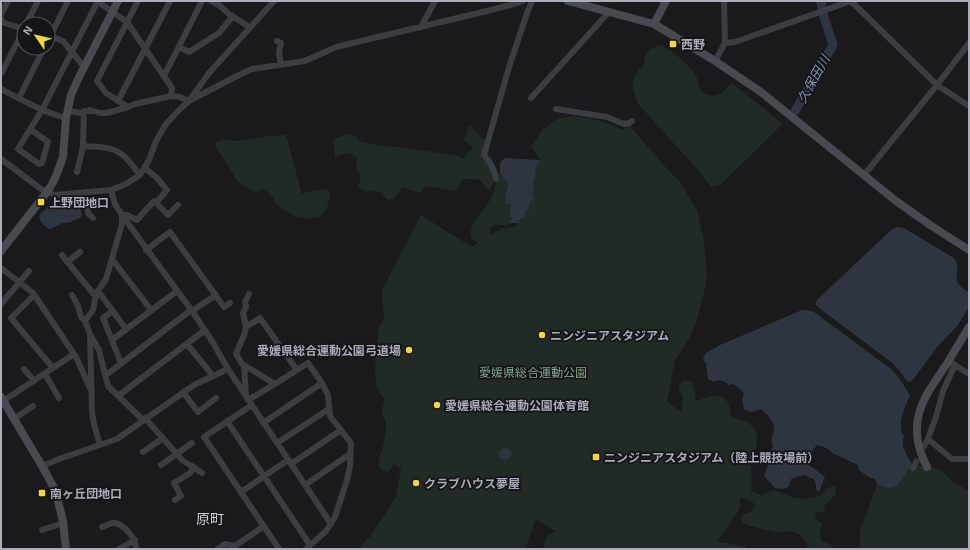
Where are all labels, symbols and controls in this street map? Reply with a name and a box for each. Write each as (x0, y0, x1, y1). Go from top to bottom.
north arrow (16, 16, 56, 56)
text: N (20, 23, 35, 37)
place label: 西野 (681, 37, 705, 51)
marker: 西野 (668, 39, 678, 49)
water label: 久保田川 (793, 51, 834, 106)
place label: 上野団地口 (49, 195, 109, 209)
marker: 上野団地口 (36, 197, 46, 207)
place label: ニンジニアスタジアム (550, 328, 669, 342)
marker: ニンジニアスタジアム (537, 330, 547, 340)
place label: 愛媛県総合運動公園弓道場 (257, 343, 401, 357)
marker: 愛媛県総合運動公園弓道場 (404, 345, 414, 355)
park label: 愛媛県総合運動公園 (479, 365, 587, 379)
place label: 愛媛県総合運動公園体育館 (445, 398, 589, 412)
marker: 愛媛県総合運動公園体育館 (432, 400, 442, 410)
place label: ニンジニアスタジアム（陸上競技場前） (604, 450, 819, 464)
marker: ニンジニアスタジアム（陸上競技場前） (591, 452, 601, 462)
place label: クラブハウス夢屋 (424, 476, 520, 490)
marker: クラブハウス夢屋 (411, 478, 421, 488)
place label: 南ヶ丘団地口 (50, 486, 122, 500)
marker: 南ヶ丘団地口 (37, 488, 47, 498)
district label: 原町 (196, 510, 224, 527)

